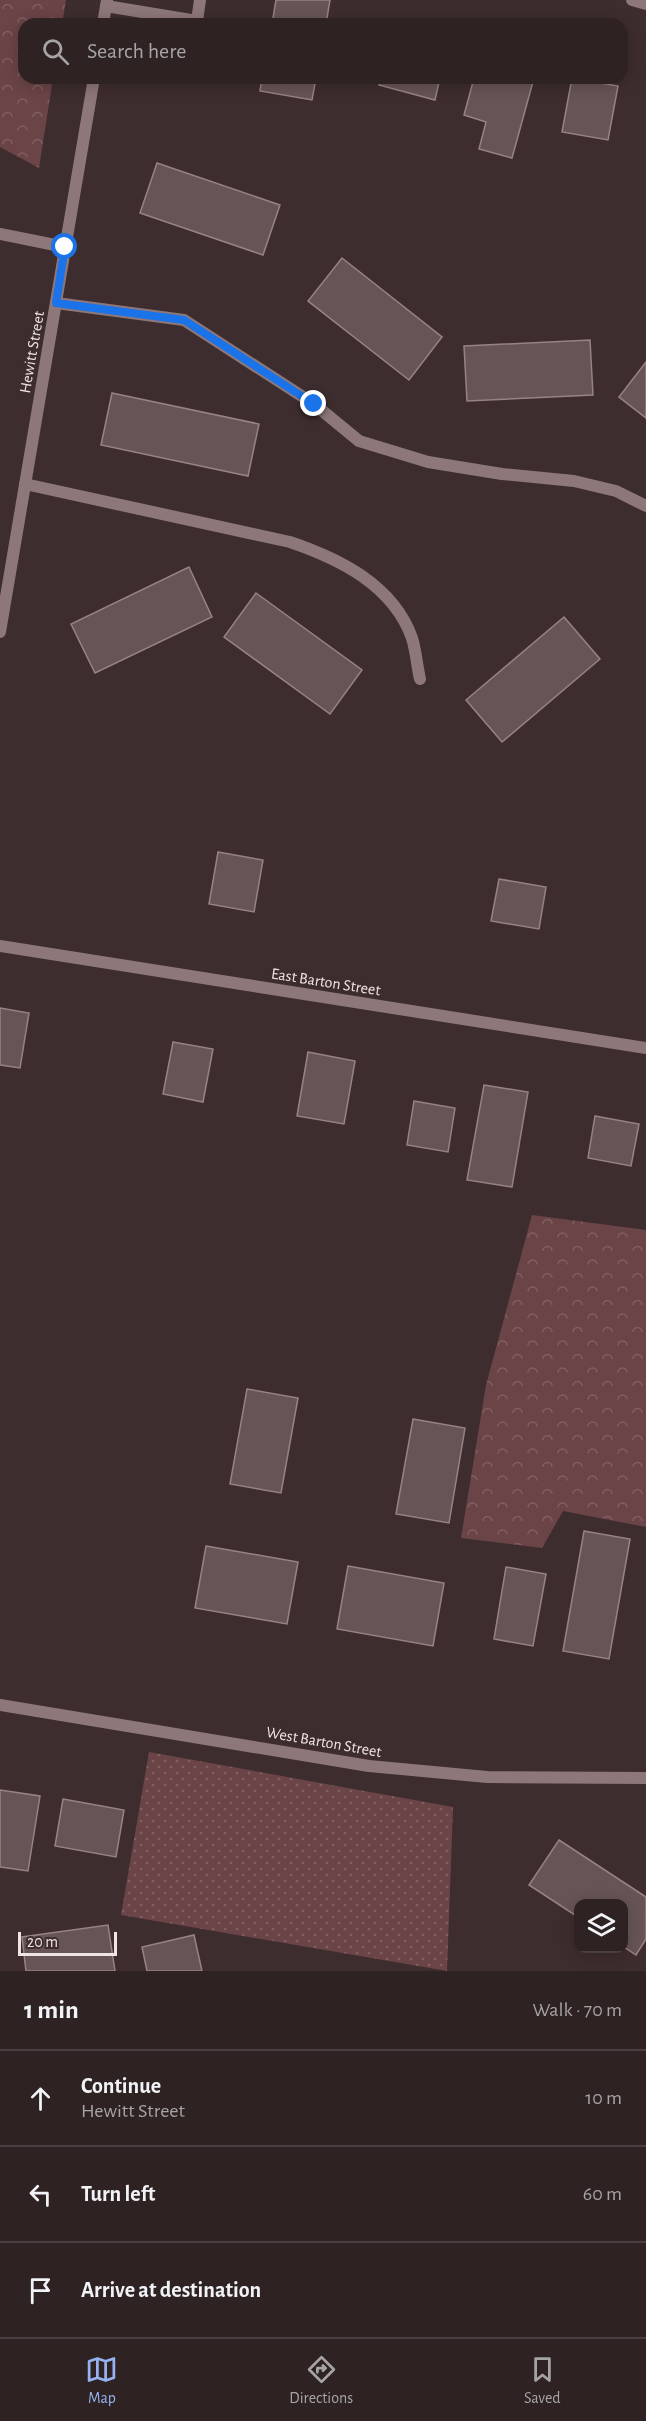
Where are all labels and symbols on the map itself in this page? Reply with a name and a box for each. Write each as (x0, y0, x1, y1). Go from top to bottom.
route start (51, 233, 77, 259)
street label: Hewitt Street (17, 310, 47, 395)
route end (300, 390, 326, 416)
street label: East Barton Street (270, 965, 382, 999)
street label: West Barton Street (265, 1724, 383, 1760)
scale bar (18, 1929, 117, 1956)

